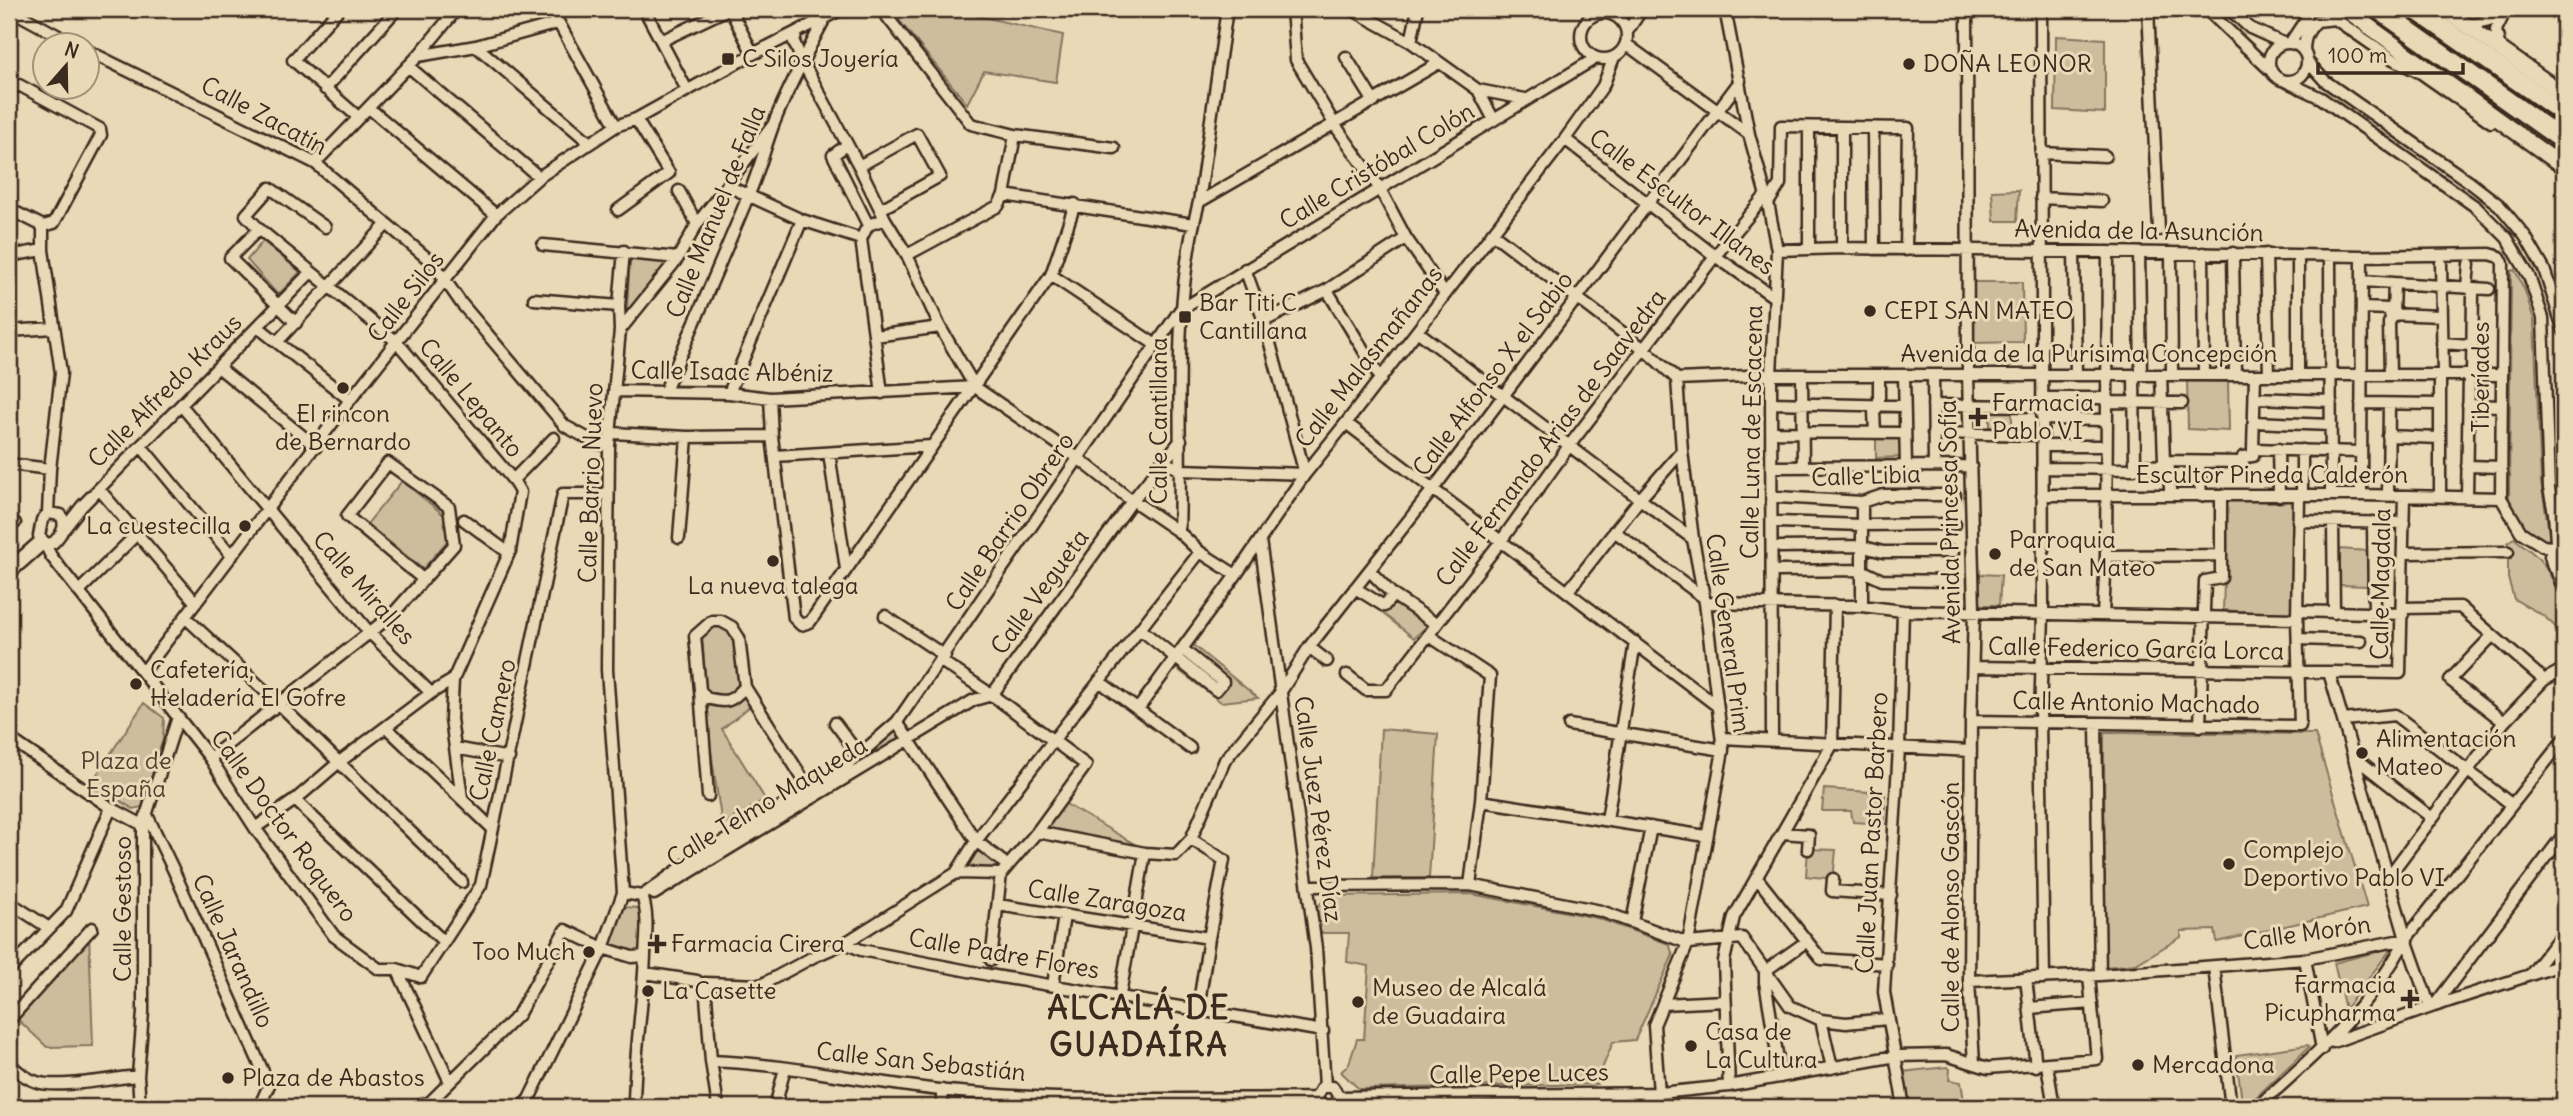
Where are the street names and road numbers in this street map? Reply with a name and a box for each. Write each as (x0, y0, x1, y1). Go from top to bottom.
street label: Calle Zacatín (196, 69, 333, 161)
street label: Calle Cristóbal Colón (1274, 95, 1479, 235)
street label: Calle Manuel de Falla (659, 101, 771, 322)
street label: Calle Escultor Illanes (1584, 121, 1782, 281)
street label: Avenida de la Asunción (2014, 213, 2264, 247)
street label: Calle Silos (360, 245, 450, 348)
street label: Calle Malasmañanas (1288, 259, 1449, 453)
street label: Calle Alfonso X el Sabio (1405, 265, 1579, 482)
street label: Calle Fernando Arias de Saavedra (1428, 283, 1672, 592)
street label: Calle Luna de Escacena (1734, 305, 1768, 559)
street label: Calle Alfredo Kraus (81, 307, 248, 474)
street label: Tiberíades (2465, 322, 2495, 432)
street label: Calle Lepanto (413, 332, 530, 463)
street label: Calle Cantillana (1143, 337, 1173, 505)
street label: Avenida de la Purísima Concepción (1901, 338, 2277, 368)
street label: Calle Isaac Albéniz (630, 354, 834, 388)
street label: Calle Barrio Nuevo (572, 382, 608, 584)
street label: Avenida Princesa Sofía (1932, 399, 1966, 645)
street label: Calle Barrio Obrero (938, 426, 1080, 617)
street label: Calle Libia (1811, 458, 1921, 492)
street label: Escultor Pineda Calderón (2136, 459, 2408, 489)
street label: Calle Magdala (2364, 508, 2396, 660)
street label: Calle Vegueta (984, 523, 1095, 660)
street label: Calle Miralles (307, 524, 422, 651)
street label: Calle General Prim (1700, 531, 1758, 734)
street label: Calle Federico García Lorca (1988, 630, 2284, 666)
street label: Calle Camero (462, 656, 522, 804)
street label: Calle Antonio Machado (2012, 685, 2260, 719)
street label: Calle Juan Pastor Barbero (1849, 691, 1893, 975)
street label: Calle Juez Pérez Díaz (1288, 694, 1350, 924)
street label: Calle Doctor Roquero (205, 723, 365, 927)
street label: Calle Telmo Maqueda (661, 729, 872, 873)
street label: Calle de Alonso Gascón (1935, 781, 1965, 1032)
street label: Calle Gestoso (107, 836, 137, 982)
street label: Calle Jarandillo (187, 869, 281, 1032)
street label: Calle Zaragoza (1026, 873, 1189, 927)
street label: Calle Morón (2241, 908, 2373, 956)
street label: Calle Padre Flores (906, 921, 1102, 985)
street label: Calle San Sebastián (815, 1035, 1027, 1087)
street label: Calle Pepe Luces (1429, 1056, 1609, 1090)

